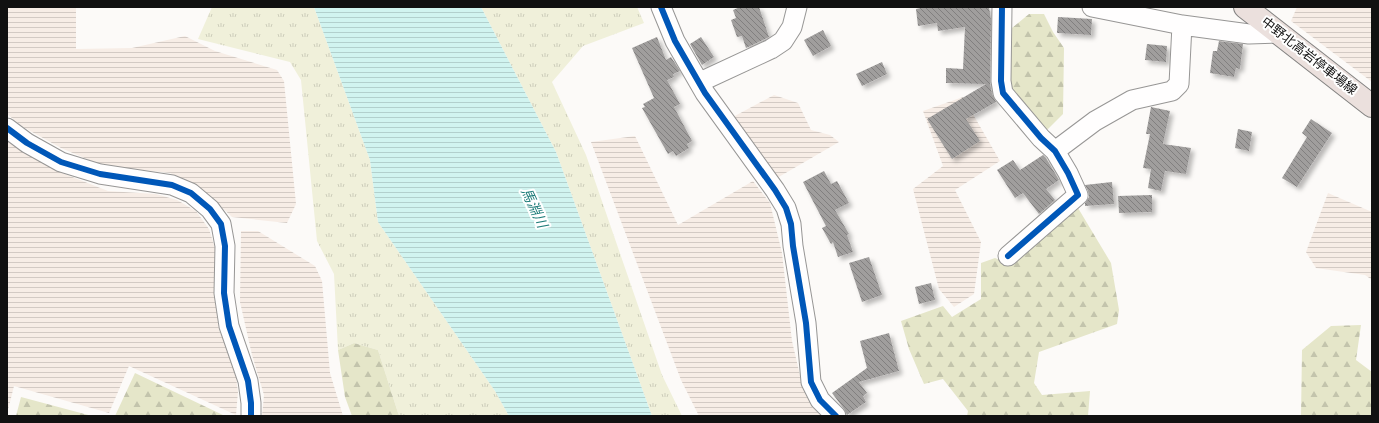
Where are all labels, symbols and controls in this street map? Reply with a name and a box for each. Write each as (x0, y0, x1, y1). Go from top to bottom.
street label: 中野北高岩停車場線 (1257, 12, 1361, 100)
water label: 馬淵川 (516, 185, 553, 233)

